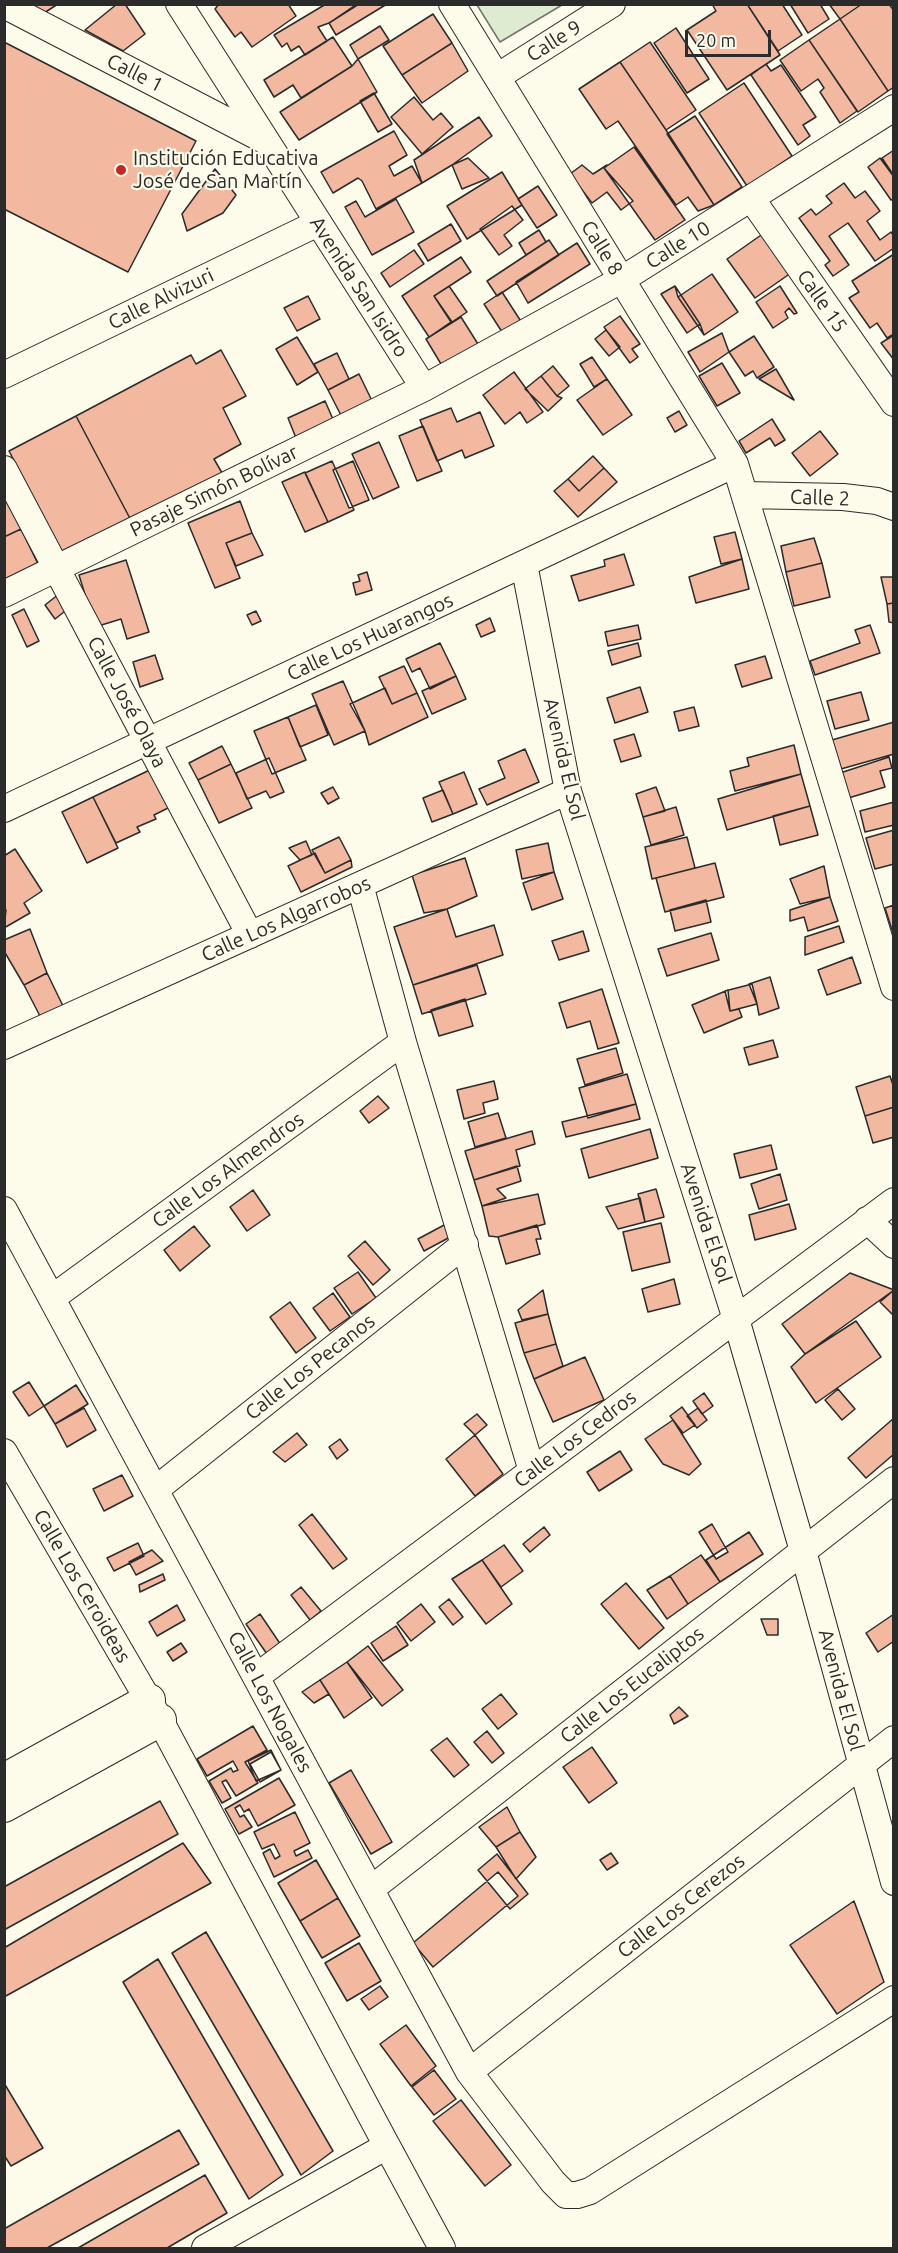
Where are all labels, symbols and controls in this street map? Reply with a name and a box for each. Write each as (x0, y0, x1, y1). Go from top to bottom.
street label: Calle 9 (522, 15, 586, 67)
scale bar (688, 18, 774, 56)
text: 20 m (696, 30, 736, 50)
street label: Calle 1 (103, 49, 167, 97)
place label: Institución Educativa José de San Martín (133, 146, 318, 193)
marker: Institución Educativa José de San Martín (114, 163, 128, 177)
street label: Avenida San Isidro (305, 212, 413, 362)
street label: Calle 8 (576, 216, 628, 280)
street label: Calle 10 (641, 216, 715, 274)
street label: Calle Alvizuri (104, 263, 218, 335)
street label: Calle 15 (792, 265, 852, 337)
street label: Pasaje Simón Bolívar (126, 440, 302, 542)
street label: Calle 2 (790, 485, 850, 511)
street label: Calle Los Huarangos (283, 588, 457, 686)
street label: Calle José Olaya (82, 632, 172, 772)
street label: Avenida El Sol (538, 695, 590, 823)
street label: Calle Los Algarrobos (198, 871, 374, 967)
street label: Calle Los Almendros (148, 1107, 308, 1233)
street label: Avenida El Sol (675, 1160, 737, 1286)
street label: Calle Los Pecanos (240, 1309, 380, 1425)
street label: Calle Los Cedros (509, 1385, 641, 1493)
street label: Calle Los Ceroideas (28, 1505, 136, 1667)
street label: Calle Los Eucaliptos (555, 1621, 709, 1749)
street label: Calle Los Nogales (223, 1627, 317, 1777)
street label: Avenida El Sol (813, 1627, 869, 1753)
street label: Calle Los Cerezos (613, 1849, 749, 1963)

